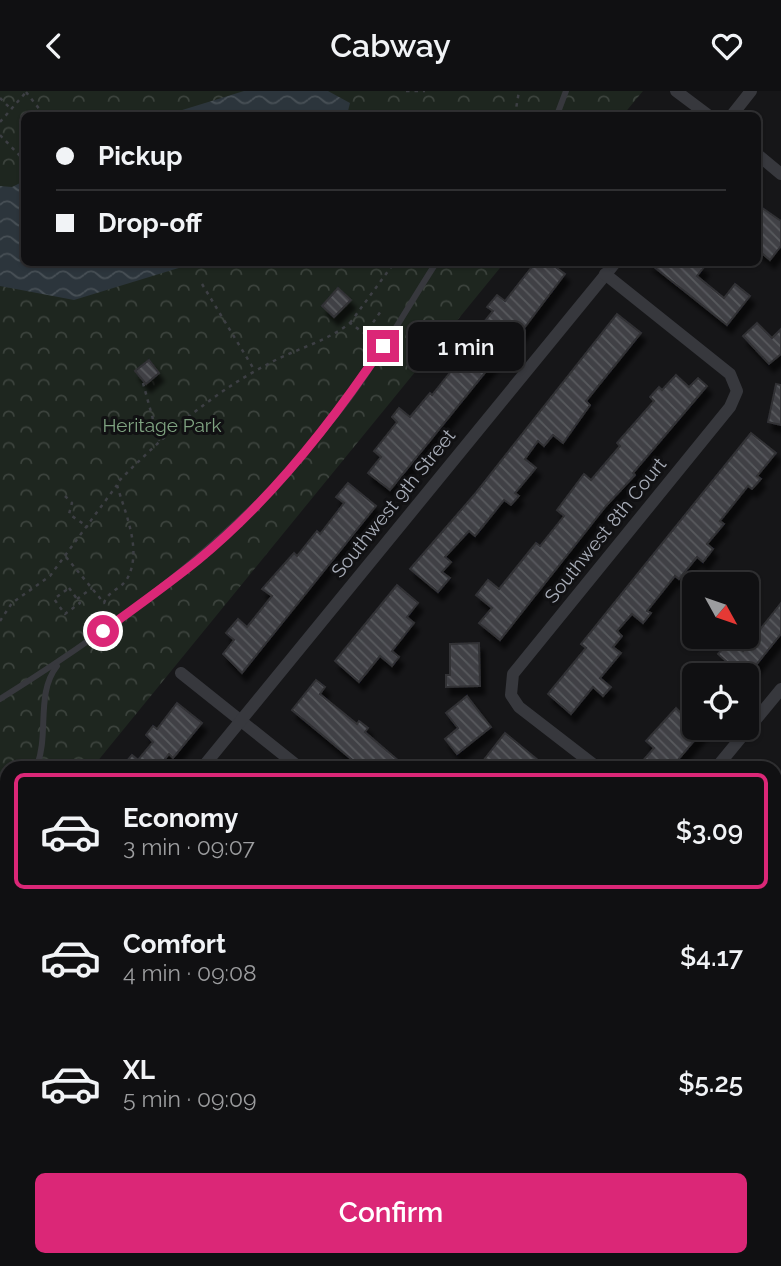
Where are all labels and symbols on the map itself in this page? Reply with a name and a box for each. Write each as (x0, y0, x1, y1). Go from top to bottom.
callout: 1 min (408, 321, 523, 371)
route end (367, 330, 399, 362)
park label: Heritage Park (102, 414, 222, 436)
street label: Southwest 9th Street (327, 424, 460, 581)
street label: Southwest 8th Court (540, 453, 671, 607)
north arrow (682, 572, 760, 649)
route start (87, 615, 119, 647)

